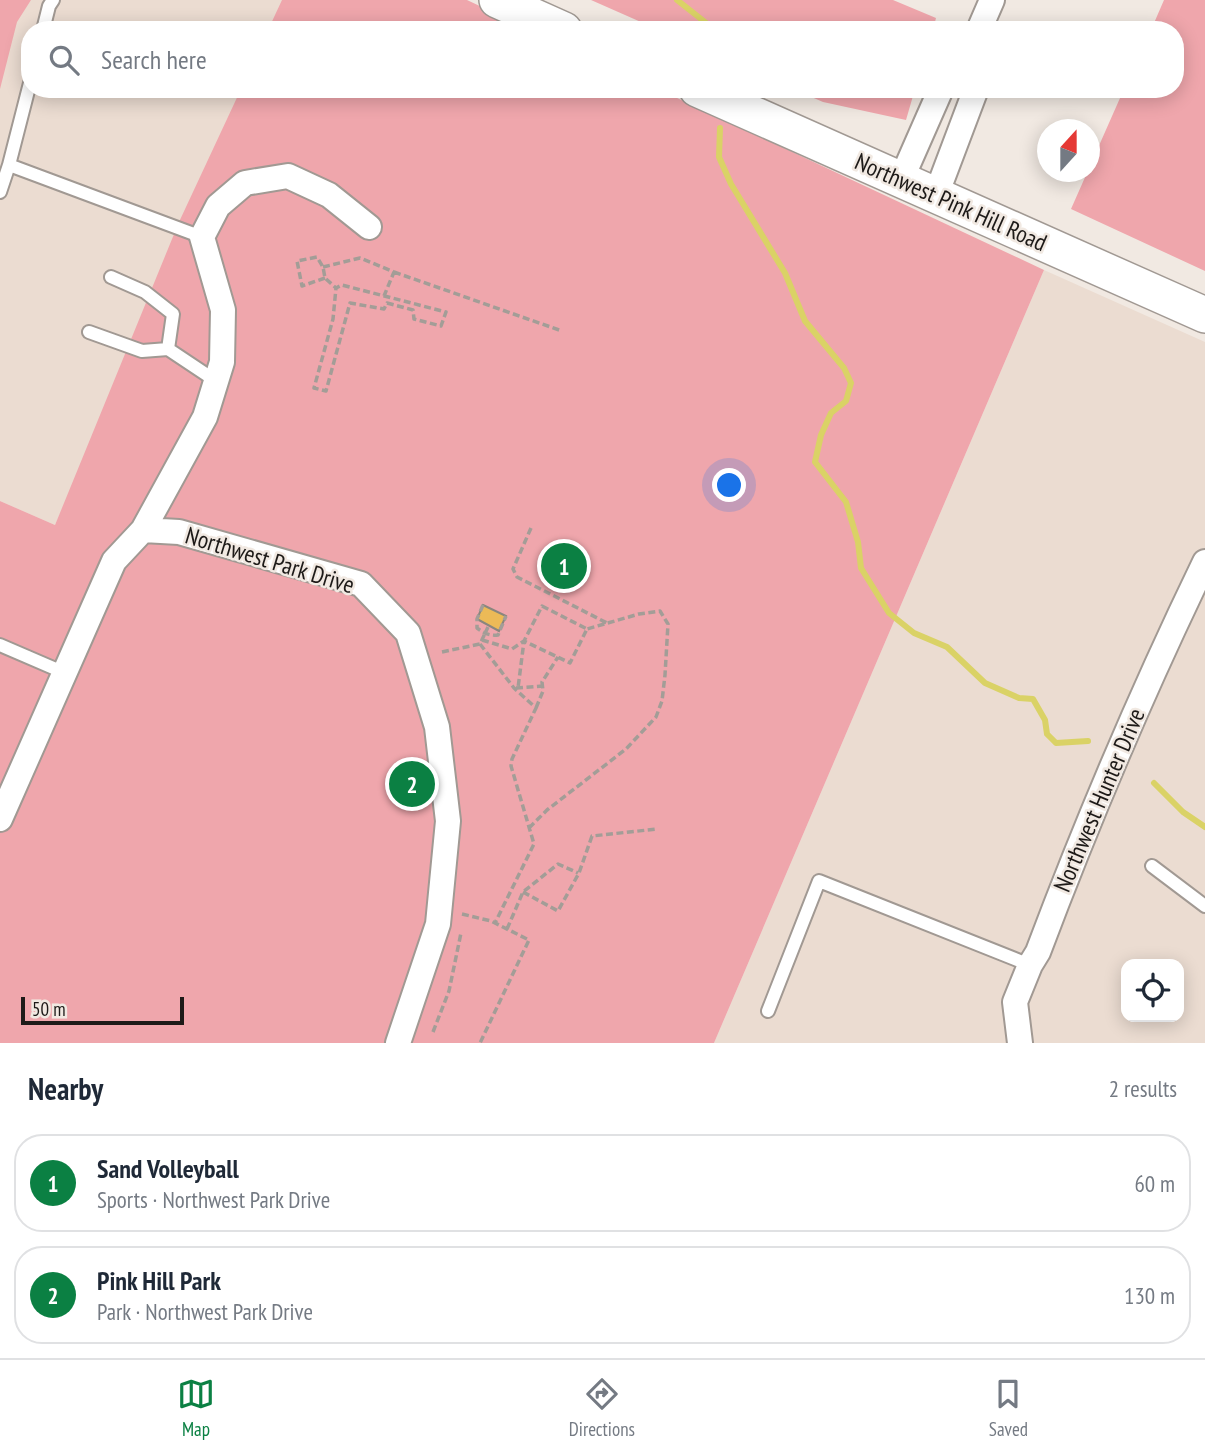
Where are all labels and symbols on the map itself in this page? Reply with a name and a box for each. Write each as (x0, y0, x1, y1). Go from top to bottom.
north arrow (1037, 119, 1100, 182)
street label: Northwest Pink Hill Road (850, 146, 1052, 258)
your location (712, 468, 746, 502)
street label: Northwest Park Drive (182, 520, 358, 600)
pin: 1 (541, 540, 587, 592)
street label: Northwest Hunter Drive (1046, 703, 1152, 897)
pin: 2 (389, 758, 435, 810)
scale bar (21, 994, 184, 1026)

